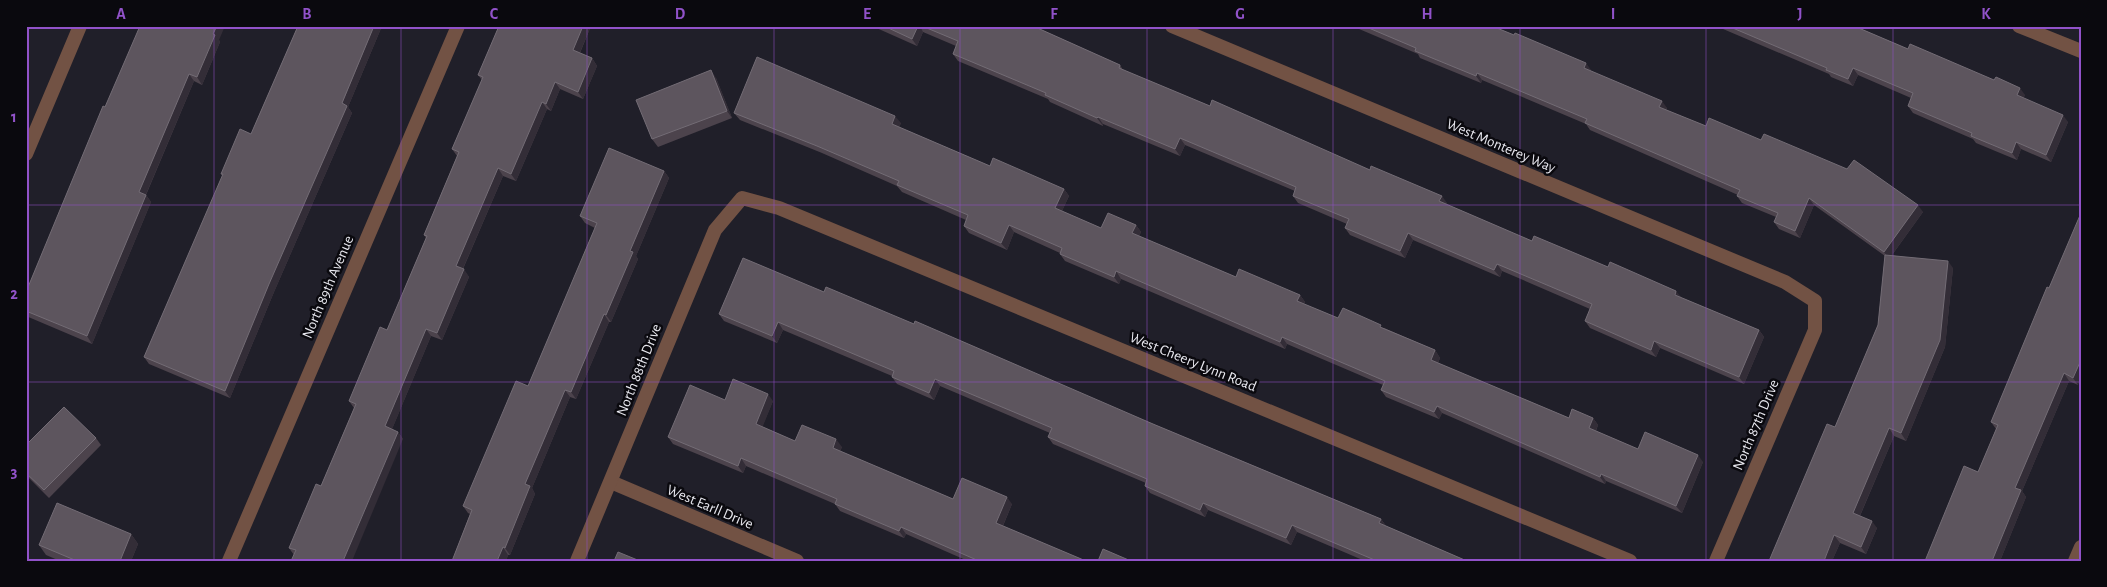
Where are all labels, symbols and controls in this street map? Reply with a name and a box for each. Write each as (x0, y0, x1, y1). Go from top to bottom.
text: A (116, 6, 126, 22)
text: B (302, 6, 312, 22)
text: C (490, 6, 499, 22)
text: D (675, 6, 686, 22)
text: E (863, 6, 871, 22)
text: F (1050, 6, 1058, 22)
text: G (1235, 6, 1245, 22)
text: H (1421, 6, 1433, 22)
text: I (1611, 6, 1615, 22)
text: J (1797, 6, 1803, 22)
text: K (1981, 6, 1991, 22)
text: 1 (11, 109, 17, 125)
street label: West Monterey Way (1444, 116, 1558, 176)
street label: North 89th Avenue (300, 233, 356, 341)
text: 2 (10, 286, 18, 302)
street label: North 88th Drive (614, 322, 664, 418)
street label: West Cheery Lynn Road (1127, 330, 1259, 394)
street label: North 87th Drive (1730, 377, 1782, 472)
text: 3 (11, 464, 18, 480)
street label: West Earll Drive (665, 482, 755, 532)

